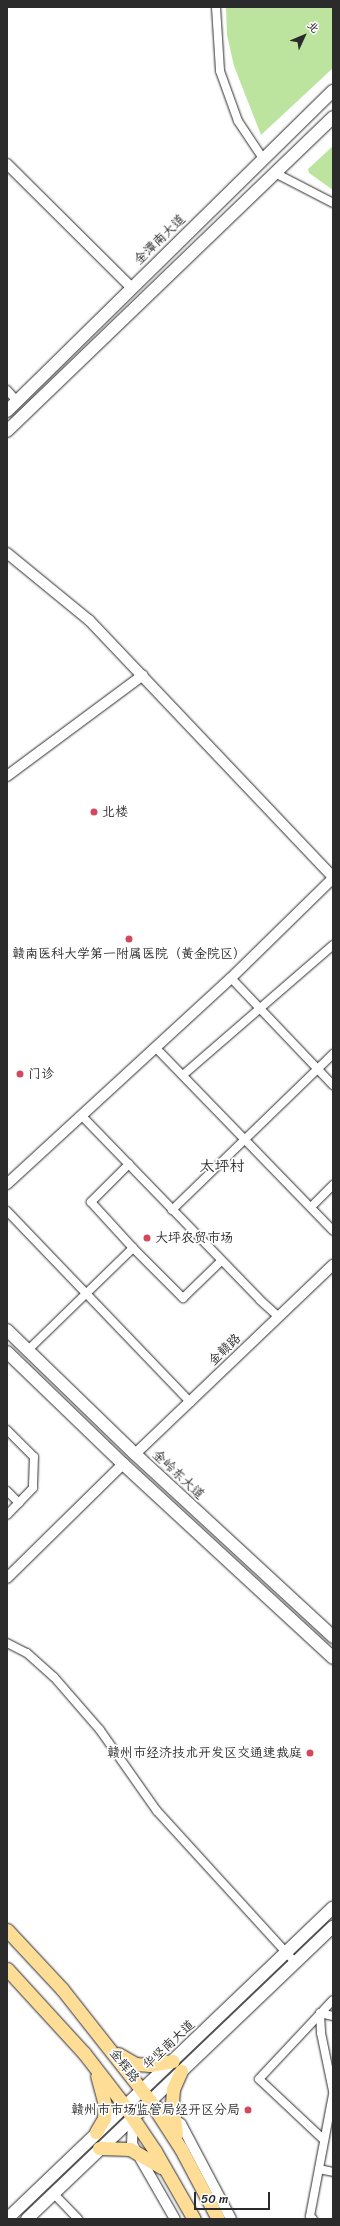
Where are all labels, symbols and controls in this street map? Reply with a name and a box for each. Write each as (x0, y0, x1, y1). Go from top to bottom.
north arrow (284, 16, 324, 56)
text: 北 (302, 17, 324, 38)
street label: 金潭南大道 (131, 212, 189, 268)
place label: 北楼 (102, 804, 128, 820)
marker: 北楼 (89, 807, 99, 817)
marker: 赣南医科大学第一附属医院（黄金院区） (123, 933, 135, 945)
place label: 赣南医科大学第一附属医院（黄金院区） (12, 946, 246, 962)
place label: 门诊 (28, 1066, 54, 1082)
marker: 门诊 (15, 1069, 25, 1079)
district label: 太坪村 (200, 1158, 244, 1176)
place label: 大坪农贸市场 (155, 1230, 233, 1246)
marker: 大坪农贸市场 (142, 1233, 152, 1243)
street label: 金赣路 (206, 1331, 244, 1369)
street label: 金岭东大道 (149, 1447, 207, 1503)
place label: 赣州市经济技术开发区交通速裁庭 (107, 1745, 302, 1761)
marker: 赣州市经济技术开发区交通速裁庭 (305, 1748, 315, 1758)
street label: 华坚南大道 (140, 2017, 198, 2073)
street label: 金辉路 (106, 2046, 142, 2086)
place label: 赣州市市场监管局经开区分局 (71, 2102, 240, 2118)
marker: 赣州市市场监管局经开区分局 (243, 2105, 253, 2115)
scale bar (196, 2184, 272, 2210)
text: 50 m (201, 2188, 228, 2210)

